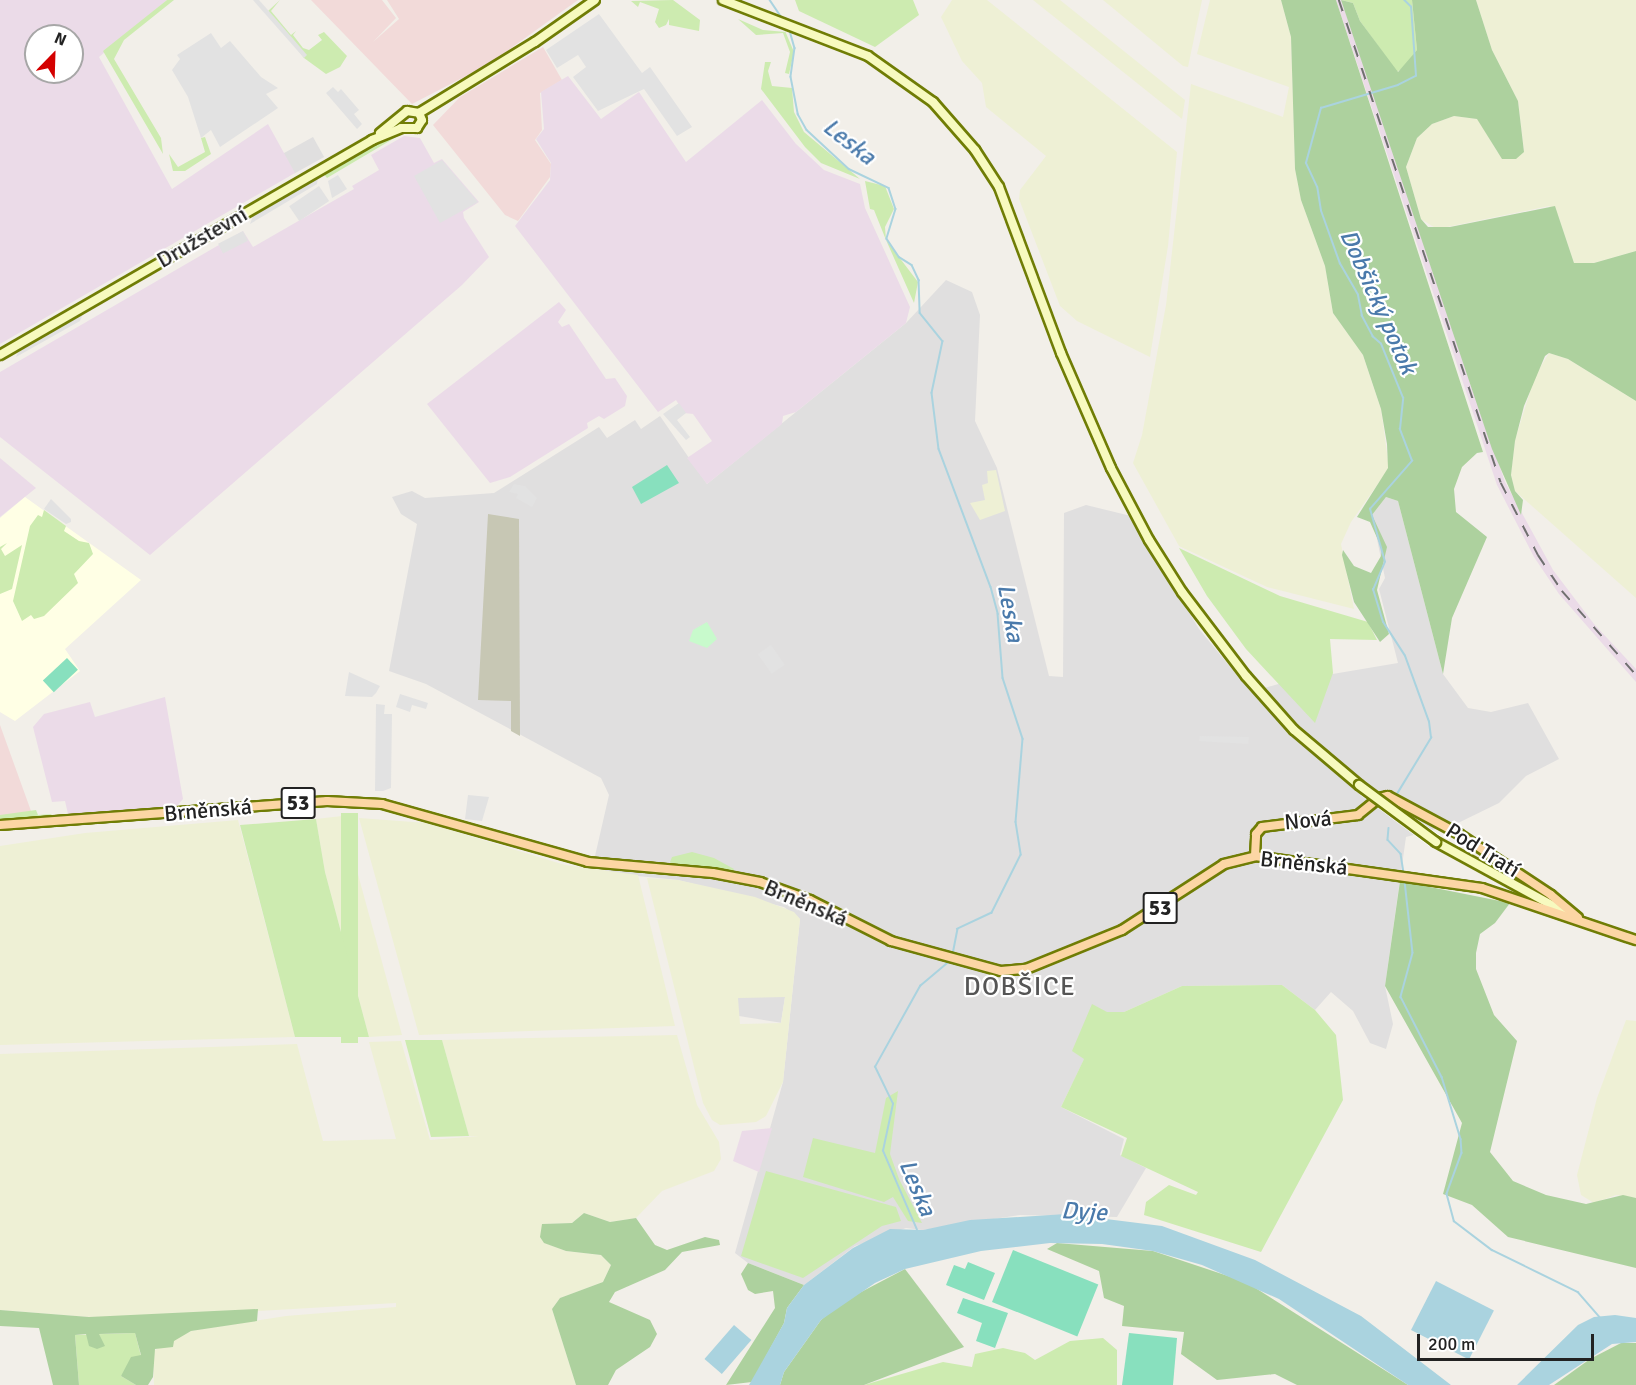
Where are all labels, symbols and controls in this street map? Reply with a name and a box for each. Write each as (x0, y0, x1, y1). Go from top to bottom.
north arrow (24, 24, 84, 84)
text: N (51, 28, 69, 51)
water label: Leska (817, 113, 881, 171)
street label: Družstevní (152, 201, 252, 273)
water label: Dobšický potok (1333, 225, 1423, 379)
water label: Leska (991, 582, 1029, 644)
road number: 53 (280, 785, 316, 821)
street label: Brněnská (163, 793, 253, 827)
street label: Nová (1283, 805, 1333, 835)
street label: Pod Tratí (1441, 817, 1525, 883)
street label: Brněnská (1259, 845, 1349, 881)
street label: Brněnská (760, 874, 852, 932)
road number: 53 (1142, 890, 1178, 926)
district label: DOBŠICE (964, 972, 1076, 1004)
water label: Leska (892, 1155, 942, 1221)
water label: Dyje (1060, 1196, 1108, 1228)
scale bar (1420, 1322, 1597, 1360)
text: 200 m (1428, 1333, 1475, 1355)

